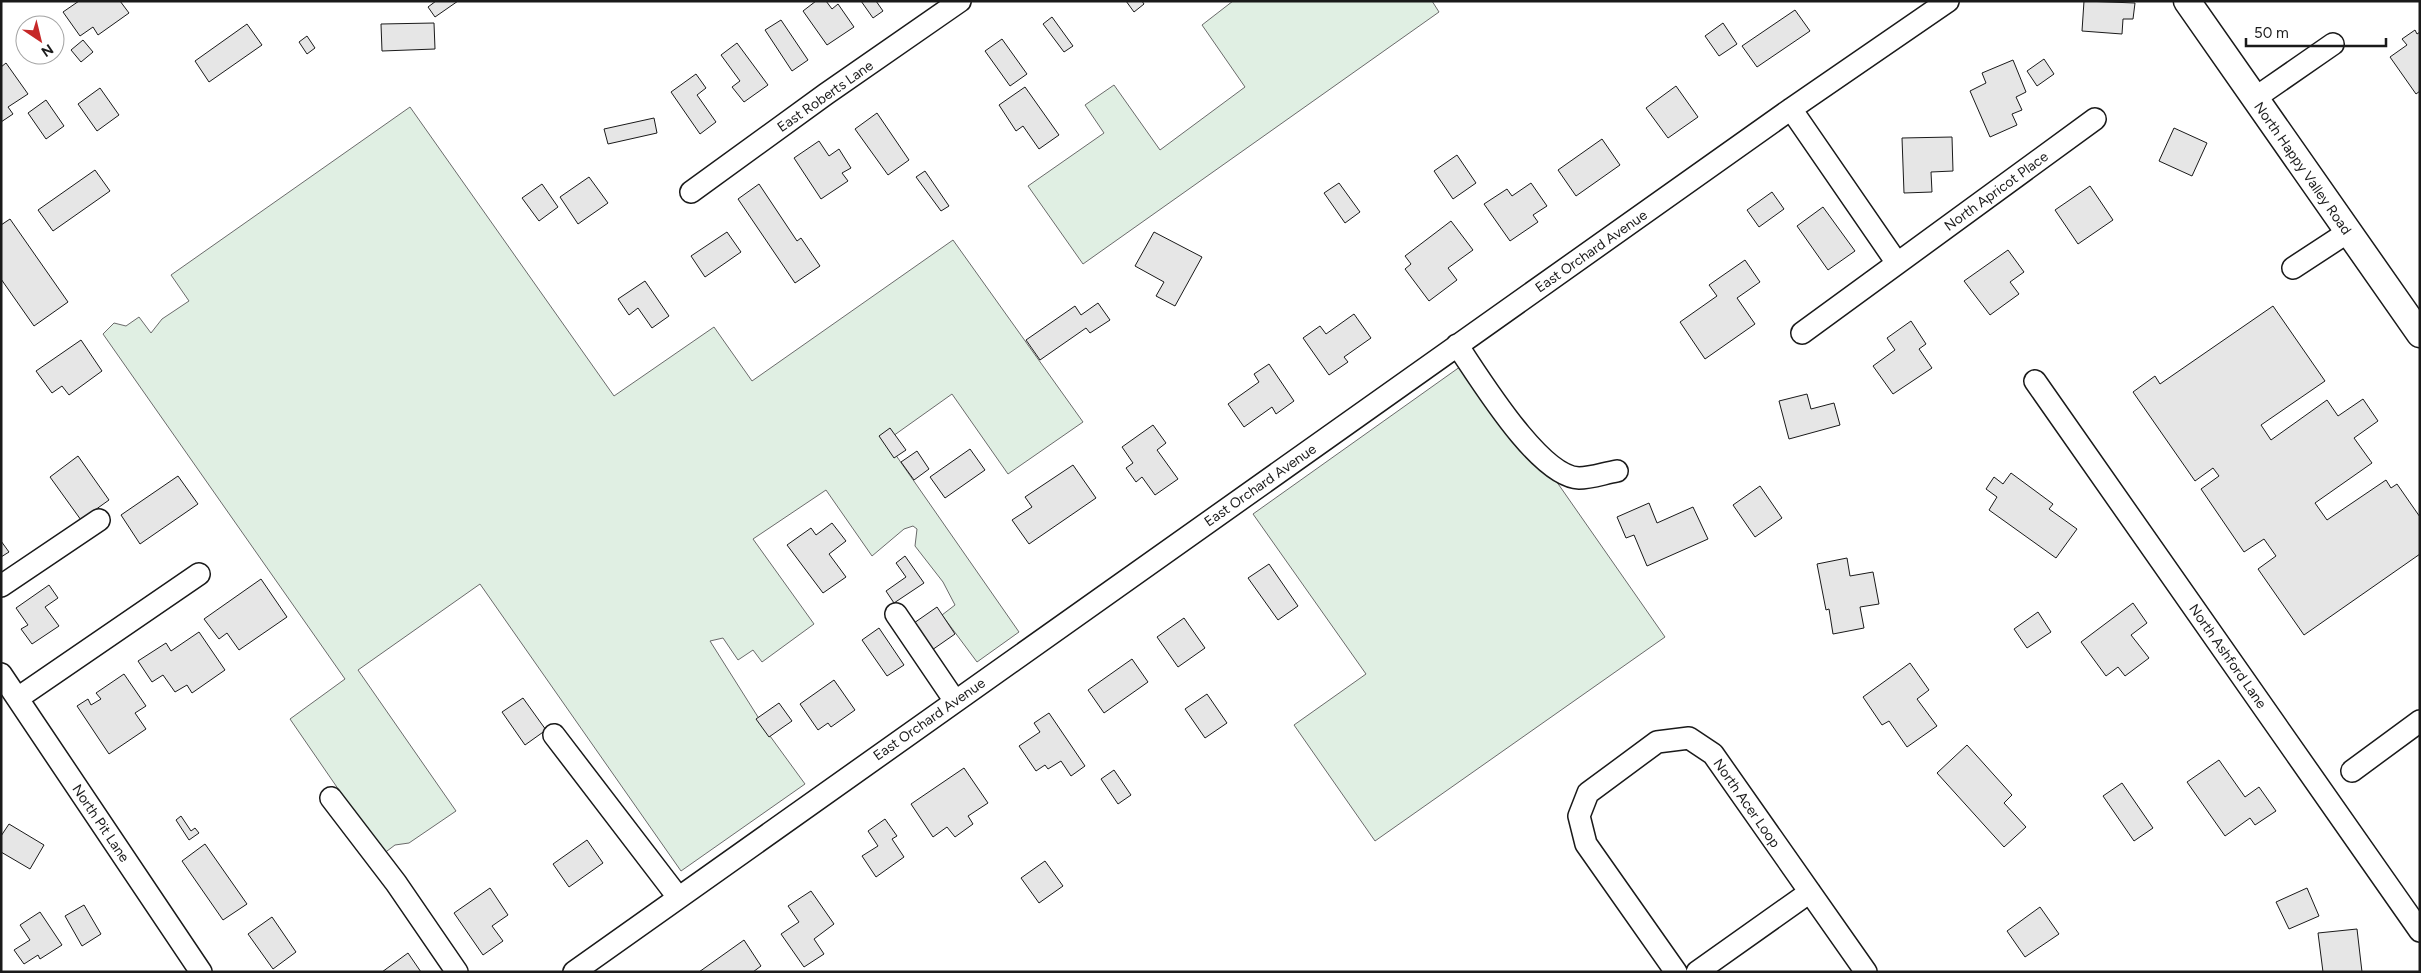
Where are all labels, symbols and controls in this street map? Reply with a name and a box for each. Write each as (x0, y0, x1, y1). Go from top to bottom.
north arrow (15, 15, 65, 65)
scale bar (2246, 15, 2386, 47)
text: 50 m (2254, 24, 2289, 42)
text: N (38, 40, 56, 60)
street label: East Roberts Lane (774, 57, 877, 136)
street label: North Happy Valley Road (2250, 99, 2355, 238)
street label: North Apricot Place (1941, 148, 2052, 235)
street label: East Orchard Avenue (1532, 206, 1651, 296)
street label: East Orchard Avenue (1201, 440, 1320, 530)
street label: North Ashford Lane (2185, 601, 2270, 712)
street label: East Orchard Avenue (870, 674, 989, 764)
street label: North Acer Loop (1710, 755, 1784, 851)
street label: North Pit Lane (68, 781, 133, 866)

